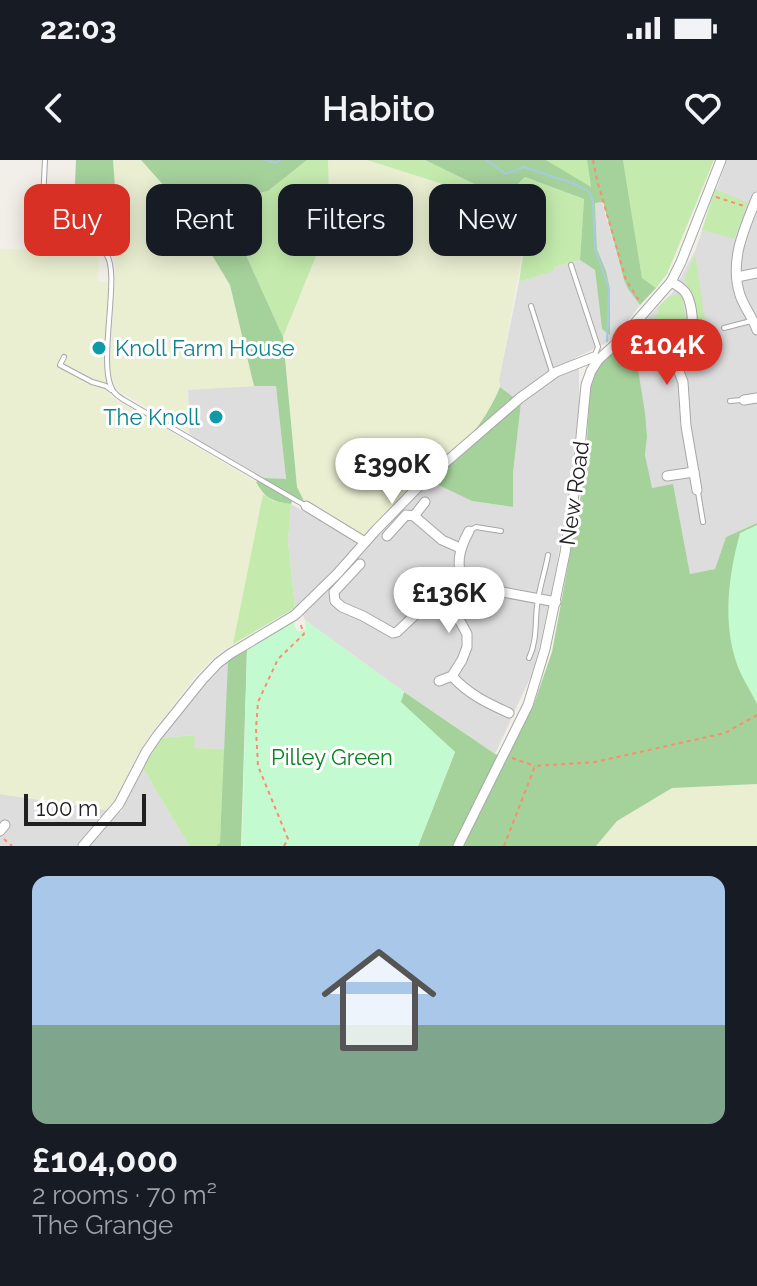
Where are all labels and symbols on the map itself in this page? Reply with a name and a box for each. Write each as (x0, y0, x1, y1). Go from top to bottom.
pin: £104K (611, 319, 723, 387)
place label: Knoll Farm House (115, 335, 295, 361)
marker: Knoll Farm House (90, 339, 108, 357)
place label: The Knoll (103, 404, 200, 430)
marker: The Knoll (207, 408, 225, 426)
pin: £390K (336, 438, 448, 506)
street label: New Road (554, 439, 594, 547)
pin: £136K (393, 567, 505, 635)
park label: Pilley Green (271, 744, 393, 770)
scale bar (24, 790, 146, 826)

